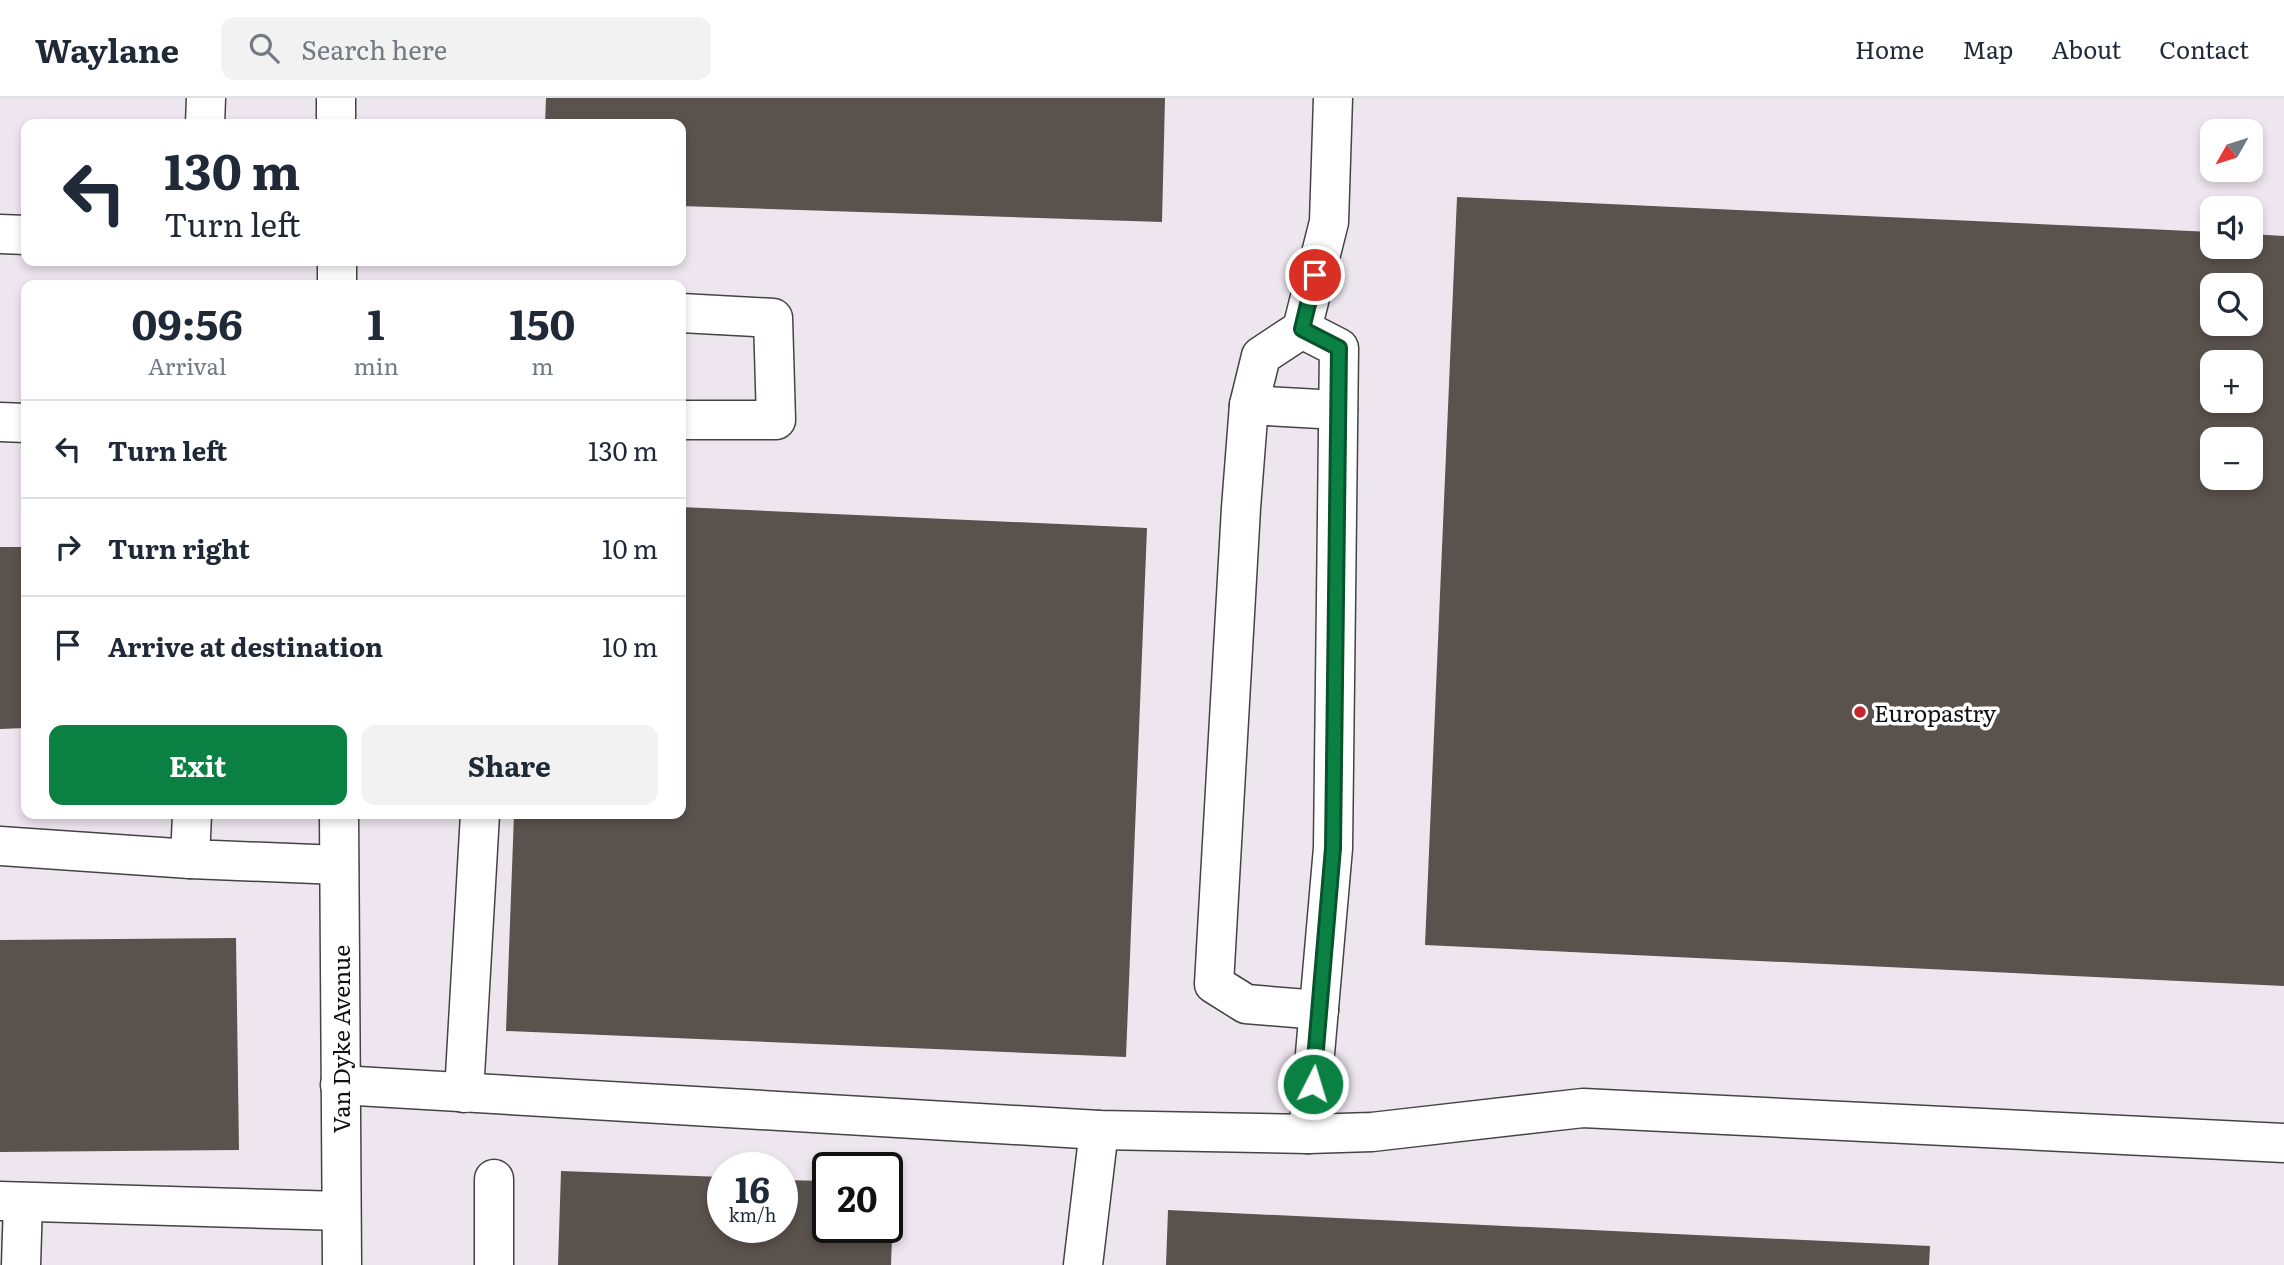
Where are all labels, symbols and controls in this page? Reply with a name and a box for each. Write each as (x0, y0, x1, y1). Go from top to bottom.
search box (221, 17, 711, 80)
text: Waylane (35, 24, 179, 73)
icon: search (245, 29, 283, 67)
text: Search here (301, 29, 447, 68)
text: Home (1855, 31, 1924, 66)
text: Map (1962, 31, 2013, 66)
text: About (2051, 31, 2121, 66)
text: Contact (2159, 31, 2249, 66)
north arrow (2200, 119, 2263, 182)
map controls (2200, 119, 2263, 490)
text: 130 m (164, 132, 300, 205)
icon: left (49, 147, 140, 238)
button: sound (2200, 196, 2263, 259)
text: Turn left (164, 199, 301, 247)
pin (1285, 245, 1345, 305)
icon: arrive (1296, 256, 1334, 294)
button: search (2200, 273, 2263, 336)
text: 09:56 (132, 291, 243, 353)
text: 1 (367, 291, 385, 353)
text: 150 (509, 291, 575, 353)
text: Arrival (148, 348, 227, 382)
text: min (353, 348, 399, 382)
text: m (531, 348, 553, 382)
button: + (2200, 350, 2263, 413)
button: − (2200, 427, 2263, 490)
icon: left (49, 430, 87, 468)
text: Turn left (108, 430, 227, 469)
text: 130 m (588, 430, 658, 469)
icon: right (49, 528, 87, 566)
text: Turn right (108, 528, 250, 567)
text: 10 m (602, 528, 658, 567)
icon: arrive (49, 626, 87, 664)
text: Arrive at destination (108, 626, 383, 665)
text: 10 m (602, 626, 658, 665)
place label: Europastry (1874, 695, 1997, 729)
marker: Europastry (1852, 704, 1868, 720)
button: Exit (49, 725, 347, 805)
button: Share (361, 725, 658, 805)
street label: Van Dyke Avenue (323, 945, 357, 1133)
position arrow (1276, 1047, 1350, 1121)
speed limit sign: 20 (812, 1152, 903, 1243)
text: 16 (735, 1162, 770, 1214)
text: km/h (729, 1201, 776, 1228)

